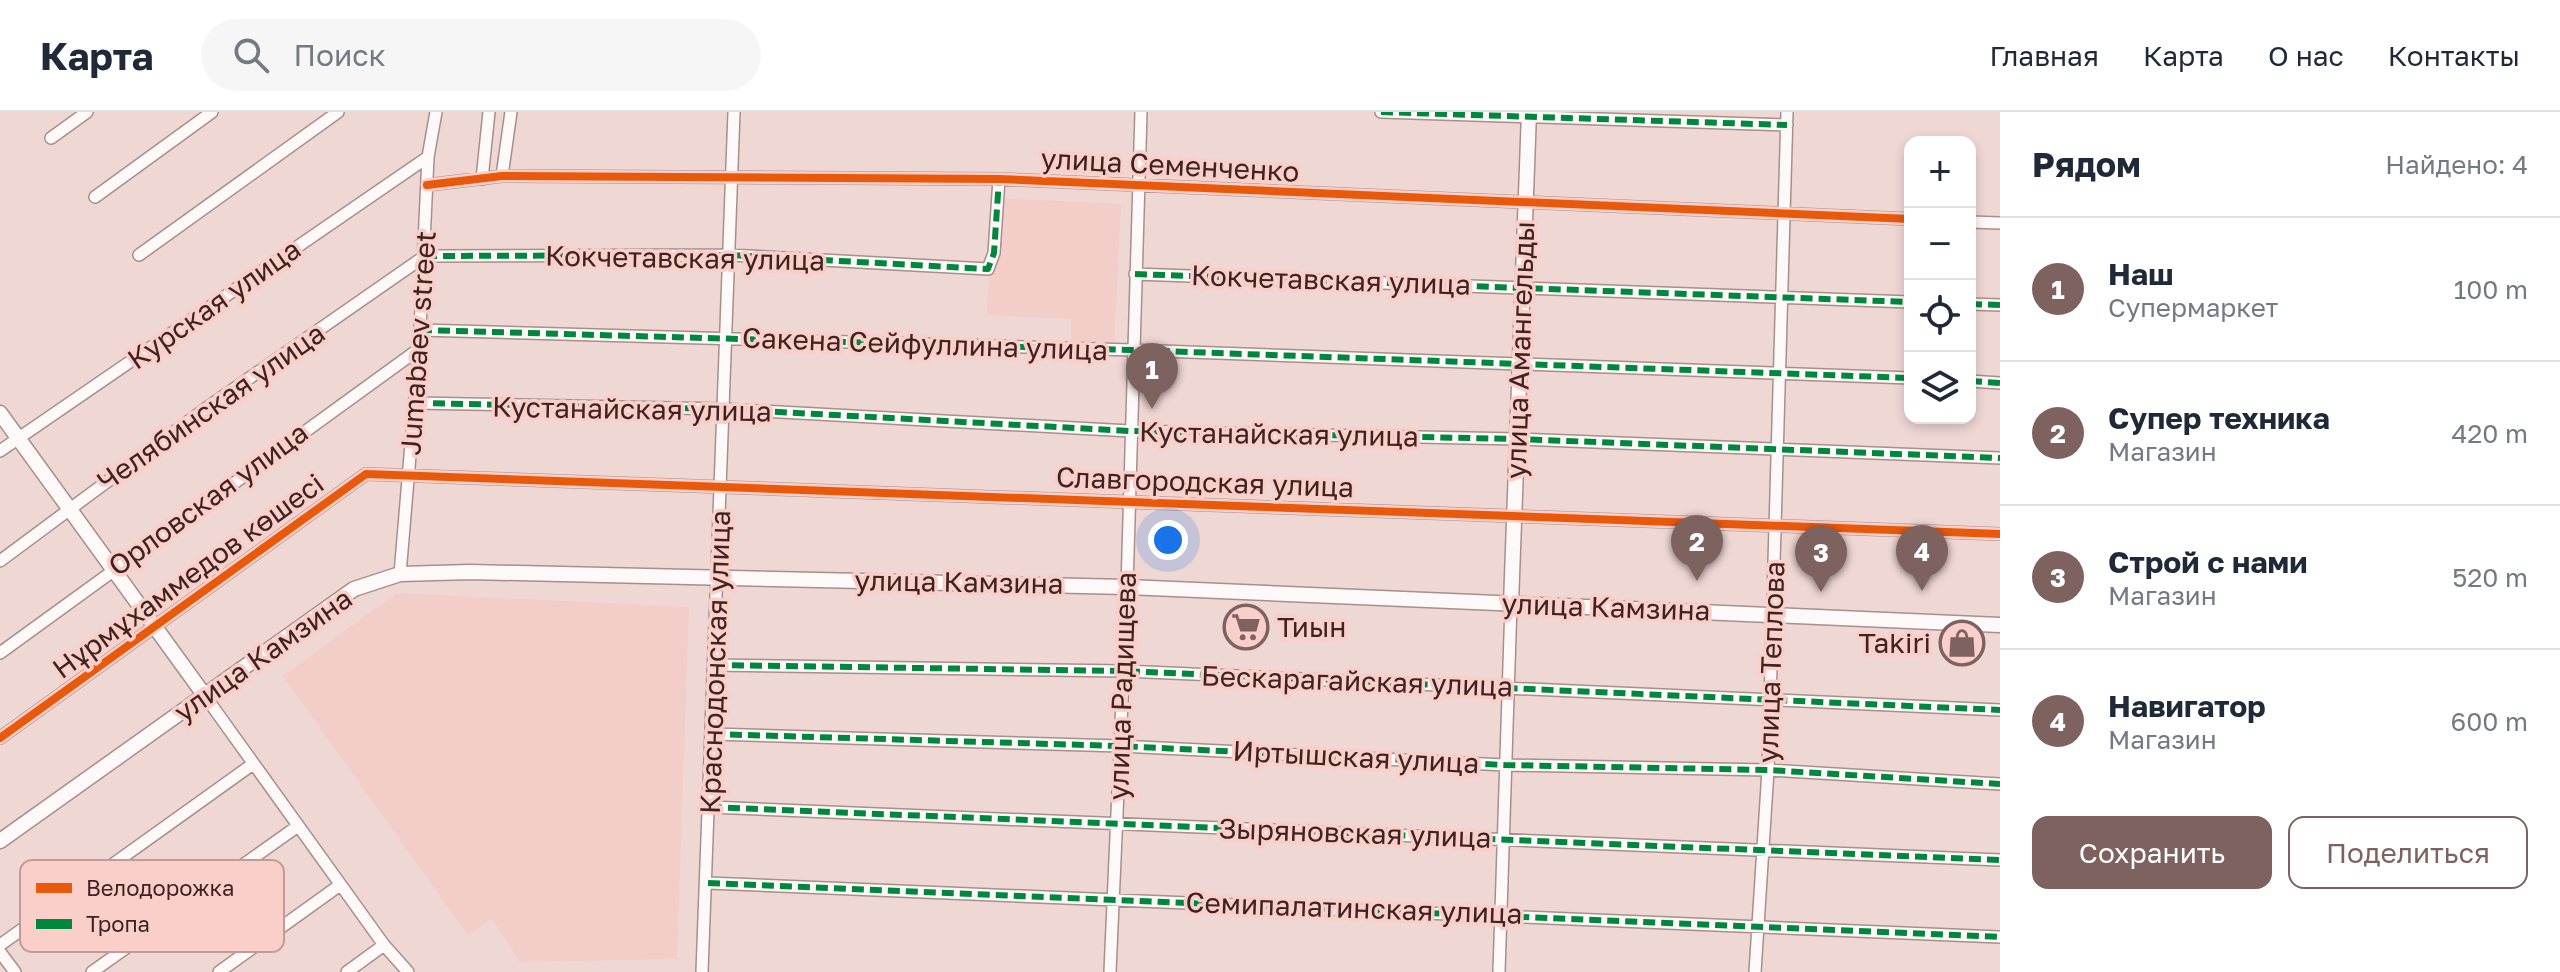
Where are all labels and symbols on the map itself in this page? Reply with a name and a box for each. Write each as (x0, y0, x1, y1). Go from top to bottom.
street label: улица Семенченко (1040, 141, 1300, 188)
street label: улица Амангельды (1499, 221, 1540, 479)
street label: Jumabaev street (393, 230, 442, 456)
street label: Курская улица (121, 232, 306, 375)
street label: Кокчетавская улица (545, 239, 825, 276)
street label: Кокчетавская улица (1191, 258, 1471, 301)
street label: Челябинская улица (91, 316, 331, 497)
street label: Сакена Сейфуллина улица (742, 321, 1108, 366)
pin: 1 (1126, 343, 1178, 409)
street label: Кустанайская улица (492, 390, 772, 427)
street label: Орловская улица (102, 415, 314, 582)
street label: Кустанайская улица (1139, 415, 1419, 452)
street label: Славгородская улица (1055, 460, 1355, 503)
street label: Нұрмұхаммедов көшесі (46, 466, 330, 686)
street label: Краснодонская улица (693, 509, 736, 815)
pin: 2 (1671, 515, 1723, 581)
your location (1148, 520, 1188, 560)
pin: 4 (1896, 525, 1948, 591)
pin: 3 (1795, 526, 1847, 592)
street label: улица Теплова (1750, 561, 1791, 763)
street label: улица Камзина (854, 563, 1064, 600)
street label: улица Радищева (1101, 571, 1142, 801)
street label: улица Камзина (168, 581, 358, 728)
street label: улица Камзина (1501, 586, 1711, 627)
supermarket icon: Тиын (1222, 603, 1270, 651)
place label: Тиын (1277, 610, 1346, 643)
shop icon: Takiri (1938, 619, 1986, 667)
place label: Takiri (1859, 626, 1931, 659)
street label: Бескарагайская улица (1201, 659, 1513, 702)
street label: Иртышская улица (1232, 734, 1480, 779)
street label: Зыряновская улица (1218, 811, 1492, 854)
legend (20, 860, 284, 952)
text: Велодорожка (86, 874, 234, 901)
street label: Семипалатинская улица (1185, 885, 1523, 930)
text: Тропа (86, 910, 150, 937)

